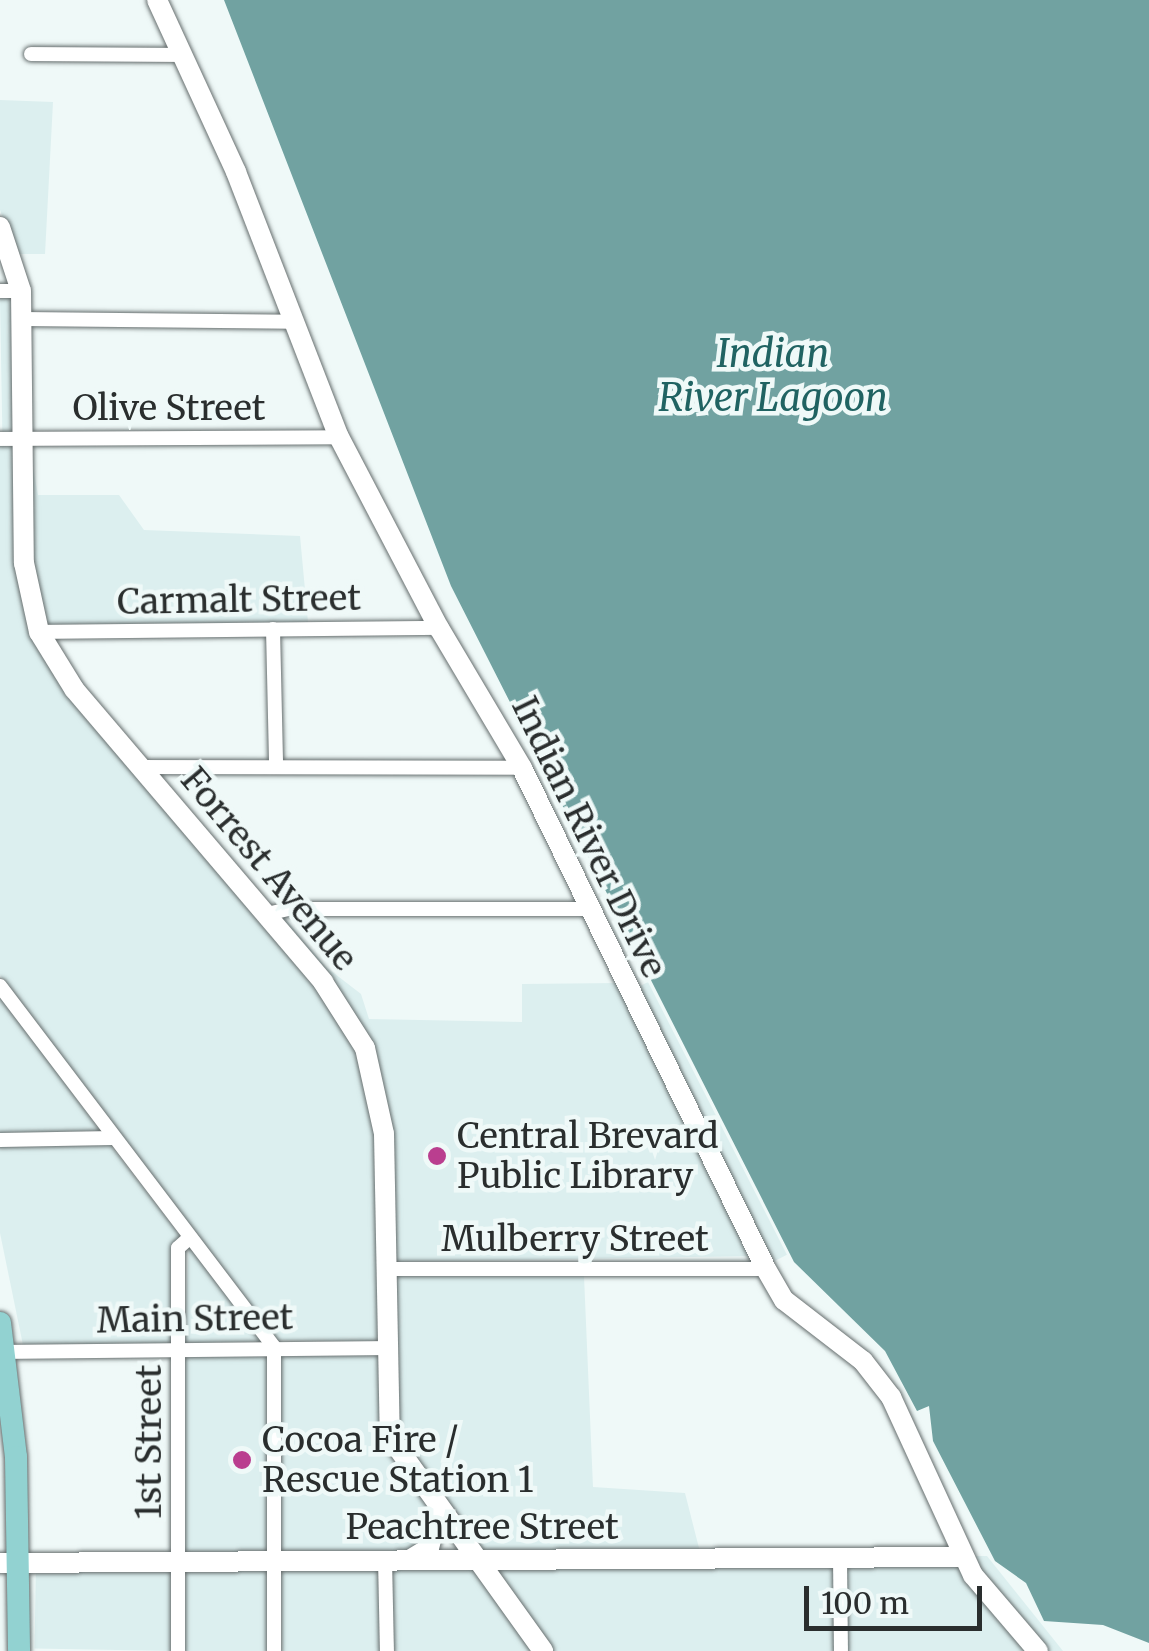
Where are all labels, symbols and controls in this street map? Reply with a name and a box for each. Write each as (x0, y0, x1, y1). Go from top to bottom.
water label: Indian River Lagoon (658, 331, 888, 420)
street label: Olive Street (73, 387, 265, 429)
street label: Carmalt Street (117, 577, 361, 623)
street label: Indian River Drive (503, 690, 675, 984)
street label: Forrest Avenue (172, 759, 366, 979)
place label: Central Brevard Public Library (457, 1115, 719, 1197)
marker: Central Brevard Public Library (426, 1145, 448, 1167)
street label: Mulberry Street (441, 1218, 709, 1260)
street label: Main Street (96, 1296, 294, 1342)
street label: 1st Street (128, 1365, 170, 1519)
place label: Cocoa Fire / Rescue Station 1 (262, 1419, 534, 1501)
marker: Cocoa Fire / Rescue Station 1 (231, 1449, 253, 1471)
street label: Peachtree Street (345, 1506, 619, 1548)
scale bar (809, 1566, 986, 1628)
text: 100 m (821, 1584, 909, 1622)

